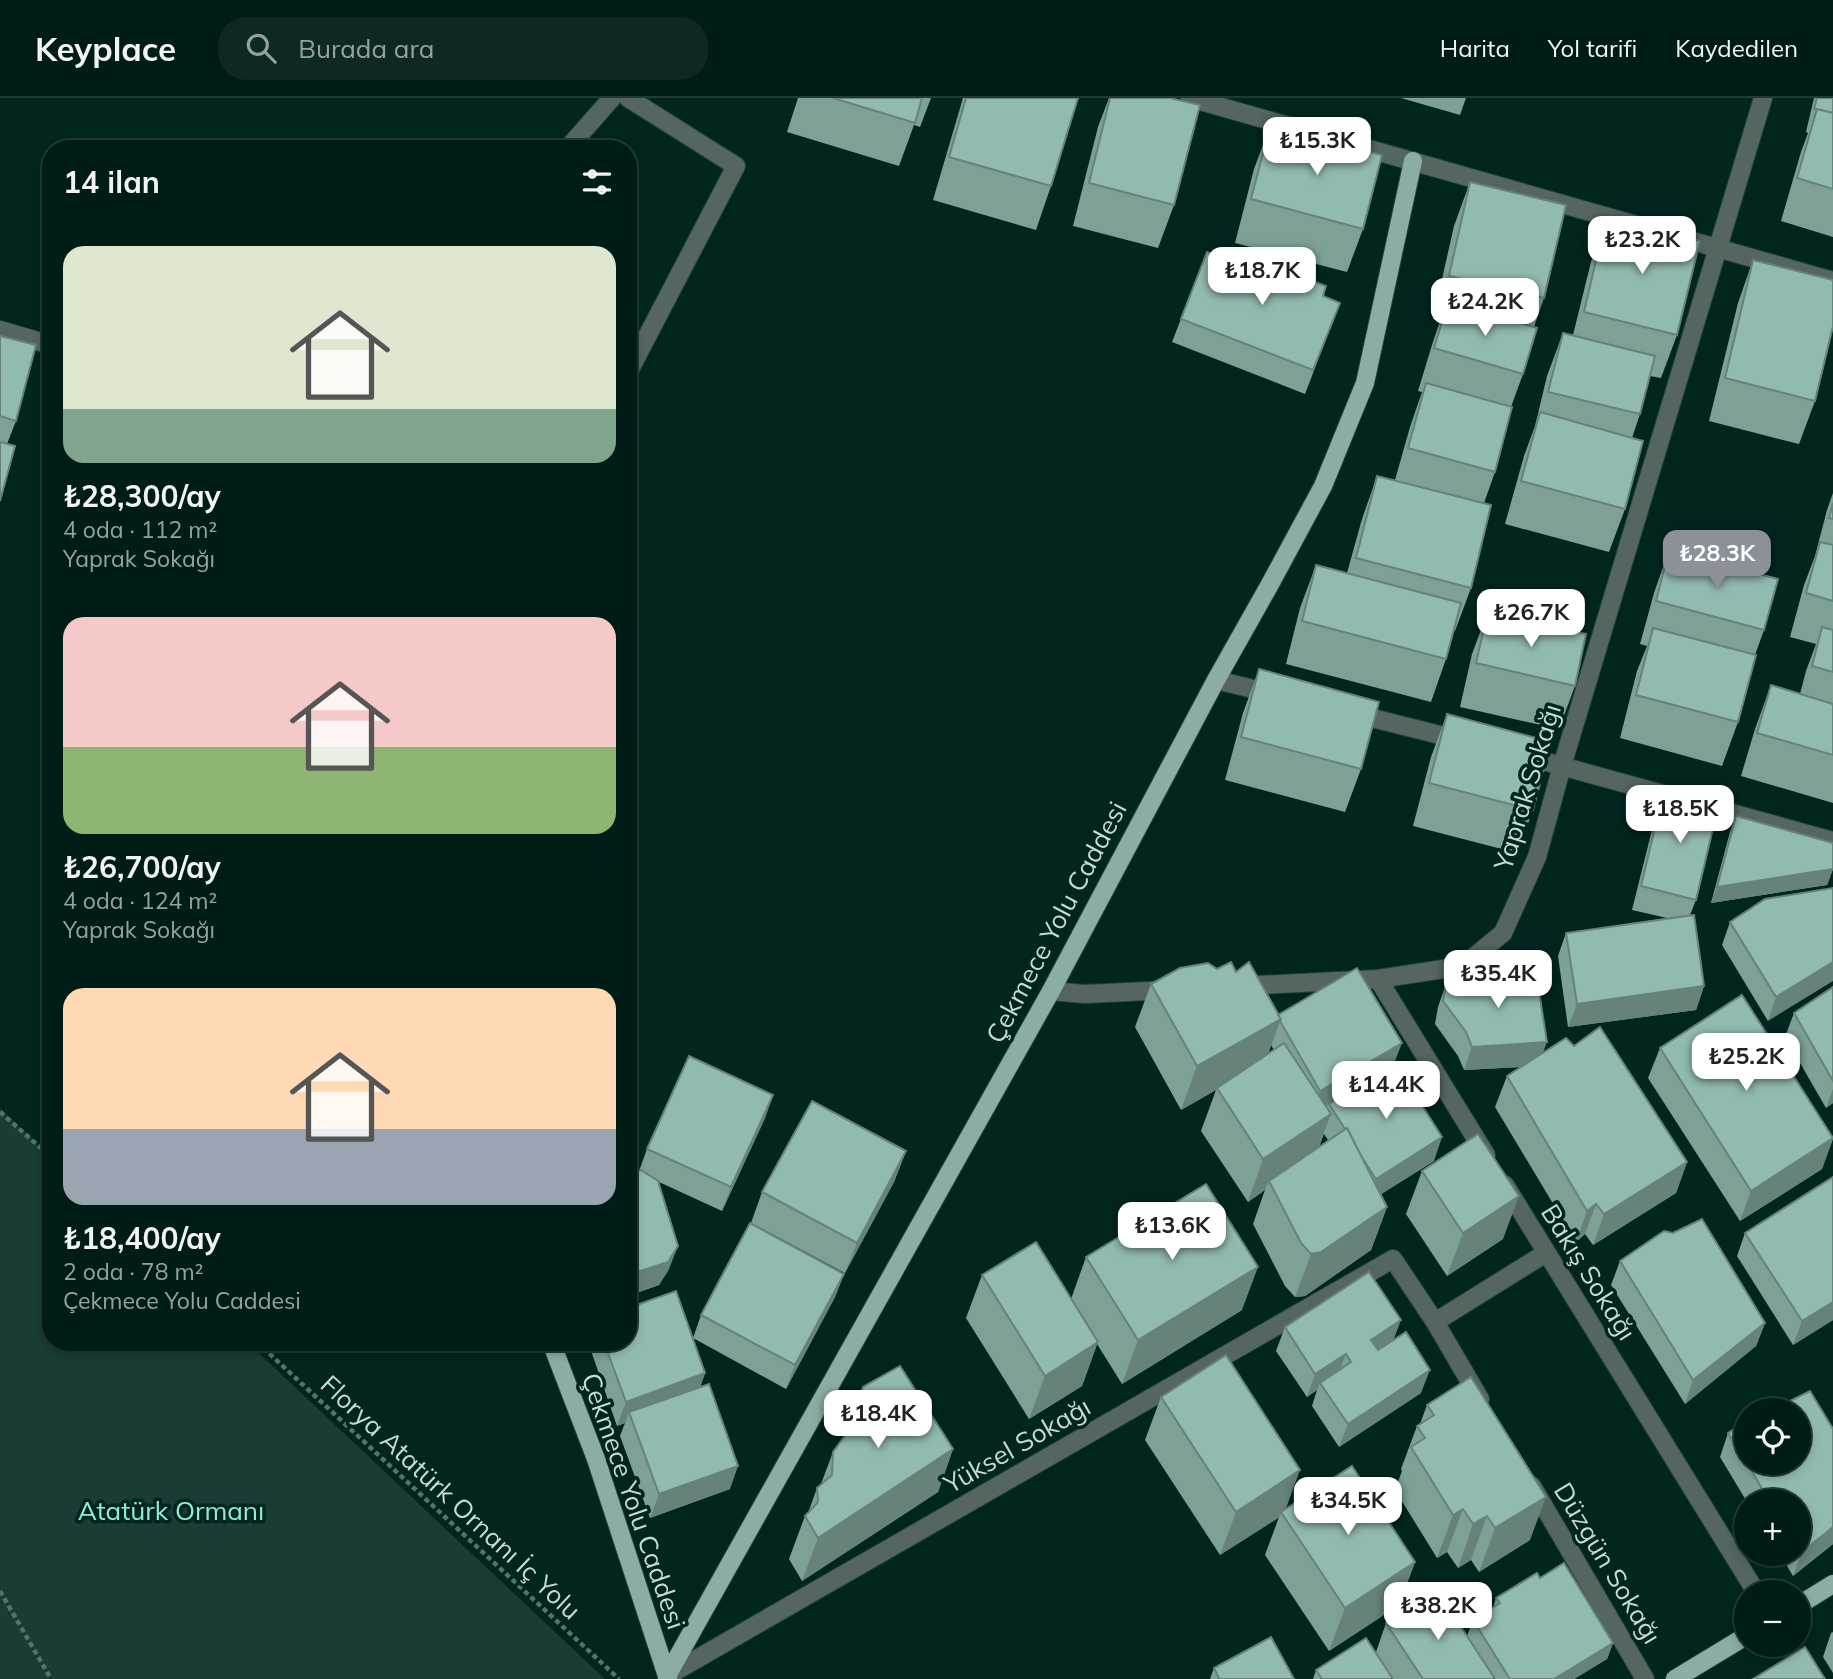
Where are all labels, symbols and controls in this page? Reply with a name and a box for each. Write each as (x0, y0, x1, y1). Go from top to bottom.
search box (218, 17, 708, 80)
text: Keyplace (35, 28, 176, 69)
icon: search (242, 29, 280, 67)
text: Burada ara (298, 32, 434, 65)
text: Harita (1440, 33, 1510, 63)
text: Yol tarifi (1548, 33, 1637, 63)
text: Kaydedilen (1675, 33, 1798, 63)
pin: ₺15.3K (1260, 118, 1374, 177)
text: ₺15.3K (1279, 125, 1355, 154)
text: 14 ilan (63, 163, 160, 201)
icon: filters (578, 163, 616, 201)
pin: ₺23.2K (1585, 216, 1699, 276)
text: ₺23.2K (1604, 224, 1680, 253)
pin: ₺18.7K (1205, 248, 1319, 307)
text: ₺18.7K (1224, 255, 1300, 284)
pin: ₺24.2K (1428, 278, 1542, 338)
text: ₺24.2K (1447, 286, 1523, 315)
icon: home (277, 292, 403, 418)
text: ₺28,300/ay (63, 477, 221, 515)
text: 4 oda · 112 m² (63, 515, 217, 544)
pin: ₺28.3K (1660, 531, 1774, 590)
text: ₺28.3K (1679, 538, 1755, 567)
text: Yaprak Sokağı (63, 544, 215, 573)
pin: ₺26.7K (1474, 589, 1588, 649)
text: ₺26.7K (1493, 597, 1569, 626)
icon: home (277, 663, 403, 789)
street label: Yaprak Sokağı (1486, 700, 1568, 875)
pin: ₺18.5K (1623, 786, 1737, 845)
text: ₺18.5K (1642, 793, 1718, 822)
street label: Çekmece Yolu Caddesi (978, 796, 1134, 1048)
text: ₺26,700/ay (63, 848, 221, 886)
text: 4 oda · 124 m² (63, 886, 217, 915)
text: Yaprak Sokağı (63, 915, 215, 944)
pin: ₺35.4K (1441, 950, 1555, 1010)
text: ₺35.4K (1460, 958, 1536, 987)
icon: home (277, 1034, 403, 1160)
pin: ₺25.2K (1689, 1034, 1803, 1093)
text: ₺25.2K (1708, 1041, 1784, 1070)
pin: ₺14.4K (1329, 1062, 1443, 1121)
text: ₺14.4K (1348, 1069, 1424, 1098)
street label: Bakış Sokağı (1534, 1198, 1644, 1346)
pin: ₺13.6K (1115, 1202, 1229, 1262)
text: ₺13.6K (1134, 1210, 1210, 1239)
text: ₺18,400/ay (63, 1219, 221, 1257)
text: 2 oda · 78 m² (63, 1257, 203, 1286)
text: Çekmece Yolu Caddesi (63, 1286, 301, 1315)
street label: Florya Atatürk Ornanı İç Yolu (314, 1368, 588, 1626)
street label: Çekmece Yolu Caddesi (575, 1369, 693, 1633)
pin: ₺18.4K (821, 1390, 935, 1450)
street label: Yüksel Sokağı (937, 1390, 1096, 1501)
text: ₺18.4K (840, 1398, 916, 1427)
map controls (1734, 1398, 1811, 1657)
button: locate (1734, 1398, 1811, 1475)
street label: Düzgün Sokağı (1547, 1476, 1669, 1650)
pin: ₺34.5K (1291, 1478, 1405, 1537)
text: ₺34.5K (1310, 1485, 1386, 1514)
button: + (1734, 1489, 1811, 1566)
park label: Atatürk Ormanı (78, 1494, 264, 1527)
button: − (1734, 1580, 1811, 1657)
pin: ₺38.2K (1381, 1582, 1495, 1642)
text: ₺38.2K (1400, 1590, 1476, 1619)

